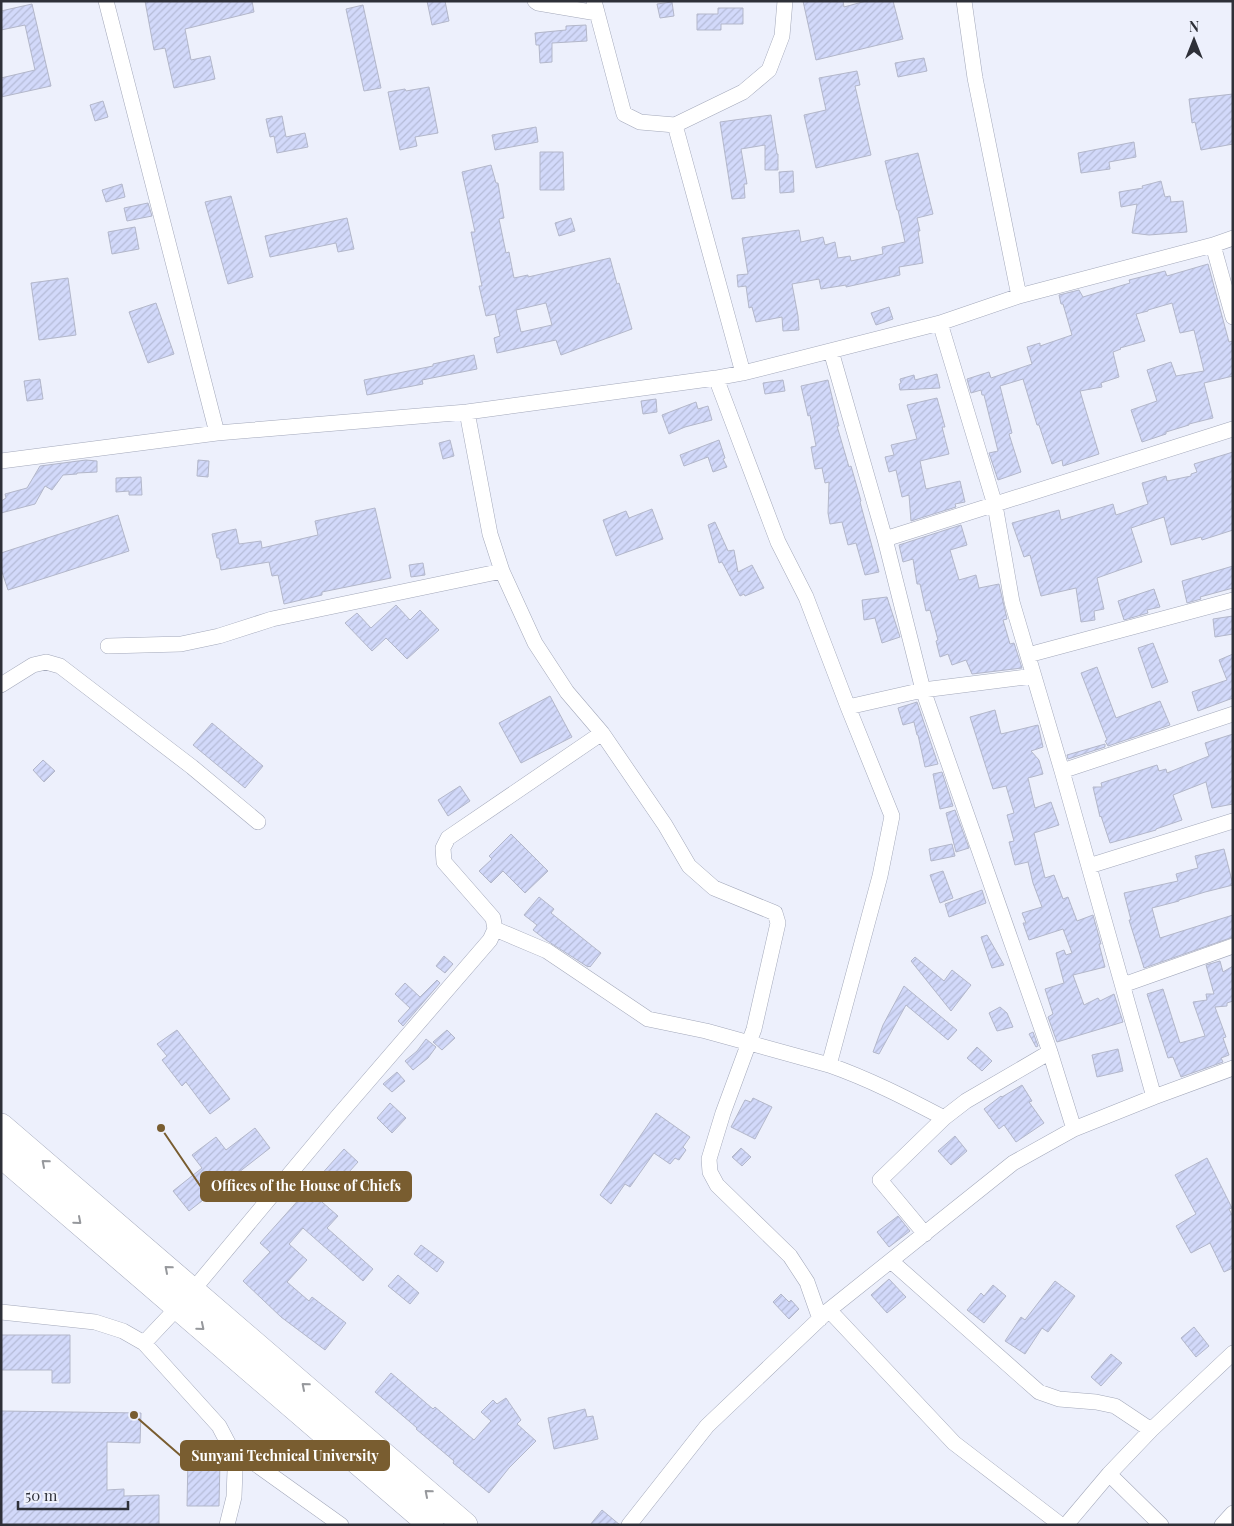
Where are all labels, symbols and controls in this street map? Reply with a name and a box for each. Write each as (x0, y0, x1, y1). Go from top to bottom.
north arrow (1169, 15, 1219, 65)
text: N (1189, 17, 1199, 36)
one-way arrow (42, 1160, 51, 1169)
callout: Offices of the House of Chiefs (201, 1172, 411, 1201)
text: Offices of the House of Chiefs (211, 1176, 401, 1195)
one-way arrow (72, 1215, 81, 1224)
one-way arrow (165, 1266, 174, 1275)
one-way arrow (196, 1321, 205, 1330)
one-way arrow (302, 1383, 311, 1392)
callout: Sunyani Technical University (181, 1441, 389, 1470)
text: Sunyani Technical University (191, 1446, 379, 1465)
scale bar (18, 1478, 128, 1510)
text: 50 m (25, 1485, 58, 1505)
one-way arrow (424, 1490, 433, 1499)

